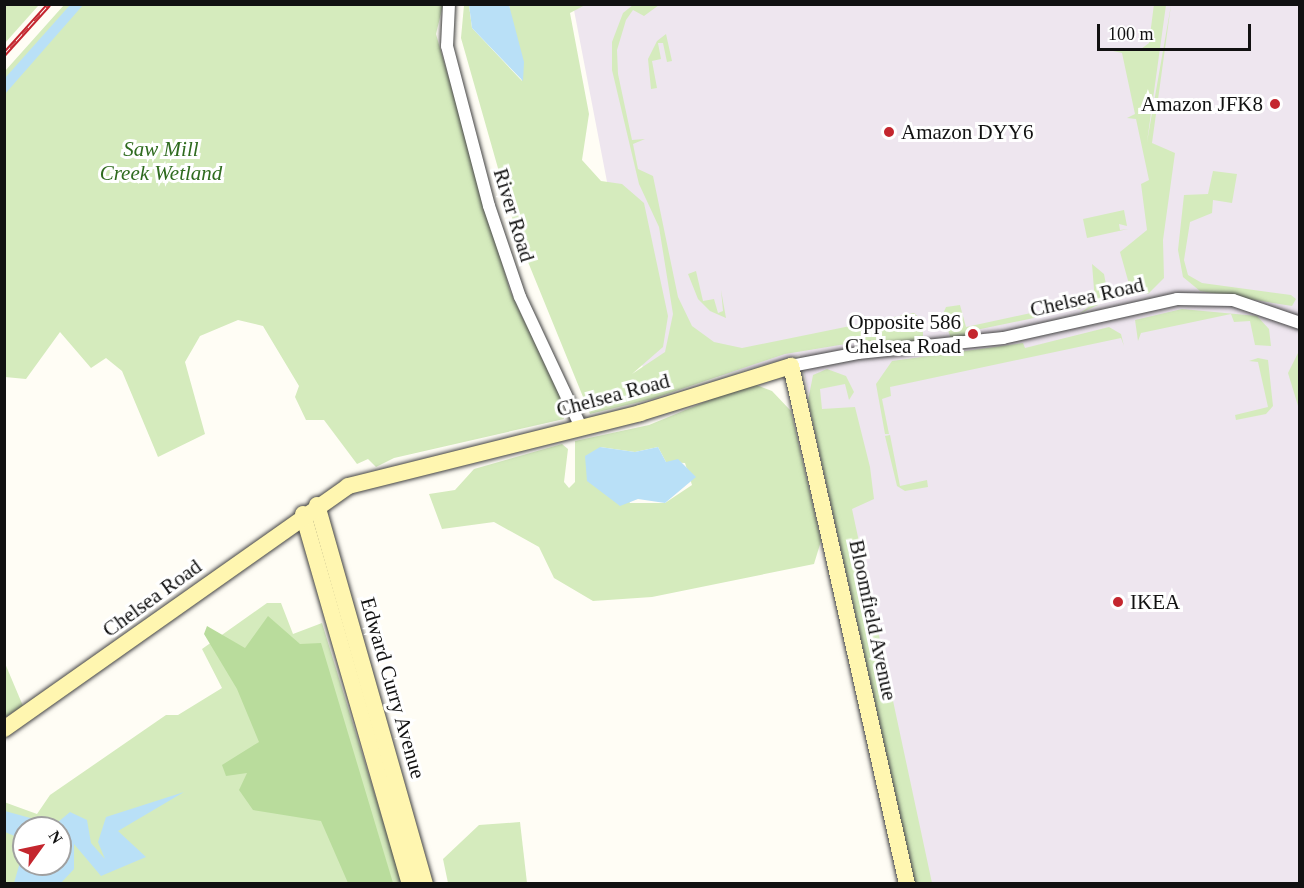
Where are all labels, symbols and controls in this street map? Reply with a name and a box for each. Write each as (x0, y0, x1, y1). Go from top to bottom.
scale bar (1100, 12, 1254, 50)
text: 100 m (1108, 24, 1154, 44)
place label: Amazon JFK8 (1141, 91, 1263, 117)
marker: Amazon JFK8 (1268, 97, 1282, 111)
place label: Amazon DYY6 (901, 119, 1033, 145)
marker: Amazon DYY6 (882, 125, 896, 139)
park label: Saw Mill Creek Wetland (100, 136, 222, 186)
street label: River Road (488, 165, 540, 265)
street label: Chelsea Road (1028, 272, 1146, 322)
place label: Opposite 586 Chelsea Road (845, 309, 961, 359)
marker: Opposite 586 Chelsea Road (966, 327, 980, 341)
street label: Chelsea Road (554, 368, 672, 422)
street label: Bloomfield Avenue (844, 537, 902, 703)
street label: Chelsea Road (98, 554, 206, 642)
place label: IKEA (1130, 589, 1180, 615)
street label: Edward Curry Avenue (355, 594, 431, 782)
marker: IKEA (1111, 595, 1125, 609)
north arrow (12, 816, 72, 876)
text: N (46, 828, 66, 846)

